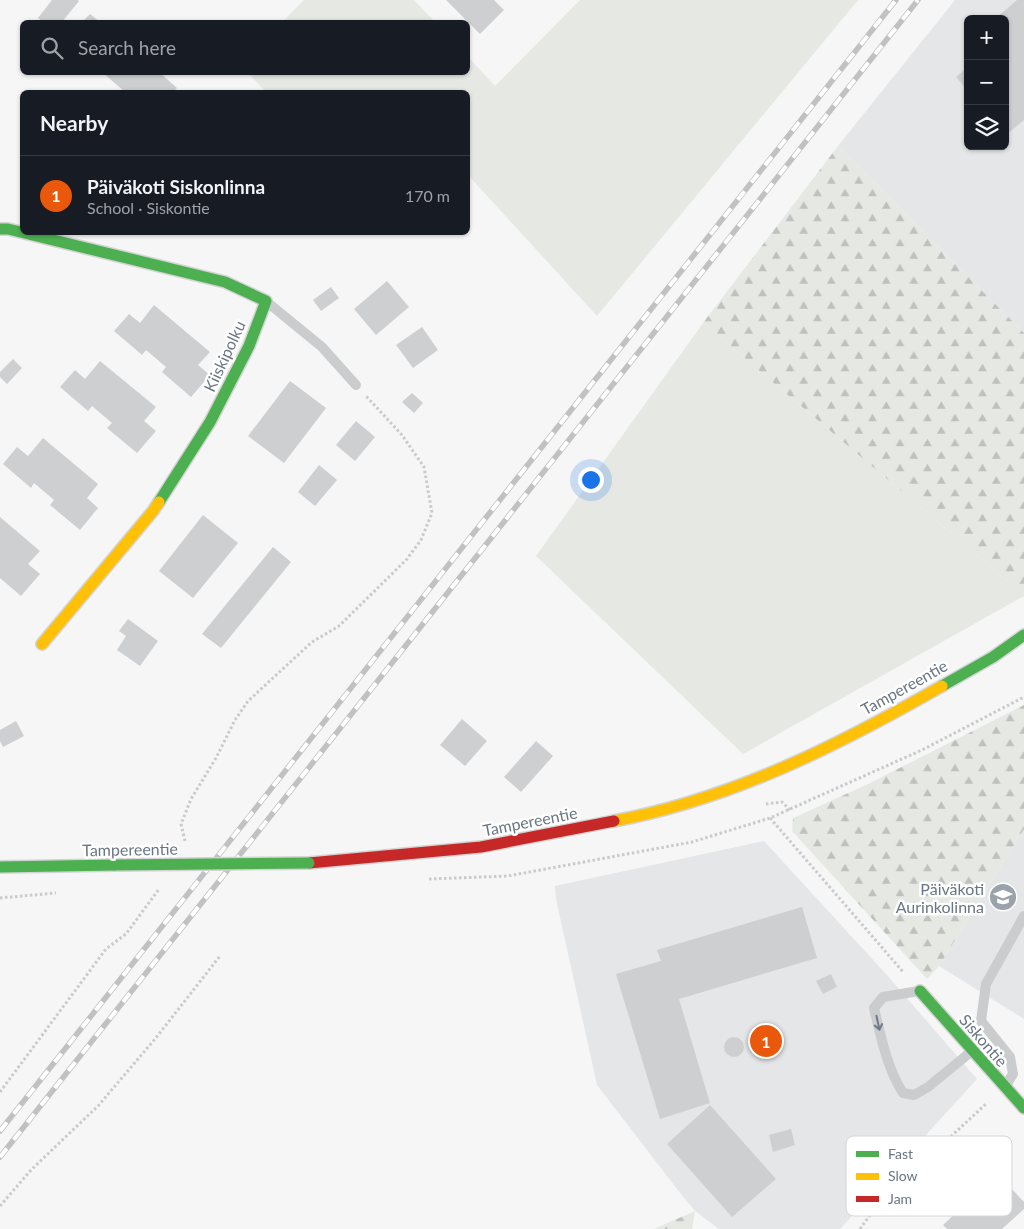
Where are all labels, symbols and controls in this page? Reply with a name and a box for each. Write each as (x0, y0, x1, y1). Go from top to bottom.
map controls (964, 15, 1009, 150)
button: + (964, 15, 1009, 60)
search box (20, 20, 470, 75)
icon: search (38, 34, 66, 62)
text: Search here (78, 36, 176, 59)
button: − (964, 60, 1009, 105)
button: layers (964, 105, 1009, 150)
text: Nearby (40, 110, 108, 135)
text: Päiväkoti Siskonlinna (87, 175, 265, 198)
text: 1 (51, 186, 61, 205)
text: 170 m (405, 186, 450, 205)
text: School · Siskontie (87, 198, 210, 217)
street label: Kiiskipolku (199, 318, 249, 394)
your location (578, 467, 604, 493)
street label: Tampereentie (858, 655, 950, 719)
street label: Tampereentie (481, 803, 579, 839)
street label: Tampereentie (82, 839, 178, 859)
place label: Päiväkoti Aurinkolinna (896, 879, 984, 916)
school or university icon: Päiväkoti Aurinkolinna (988, 882, 1018, 912)
street label: Siskontie (956, 1010, 1012, 1070)
one-way arrow (874, 1015, 883, 1031)
pin: 1 (750, 1022, 782, 1060)
legend (846, 1136, 1012, 1216)
text: Fast (888, 1145, 913, 1162)
text: Slow (888, 1167, 918, 1184)
text: Jam (888, 1190, 912, 1207)

